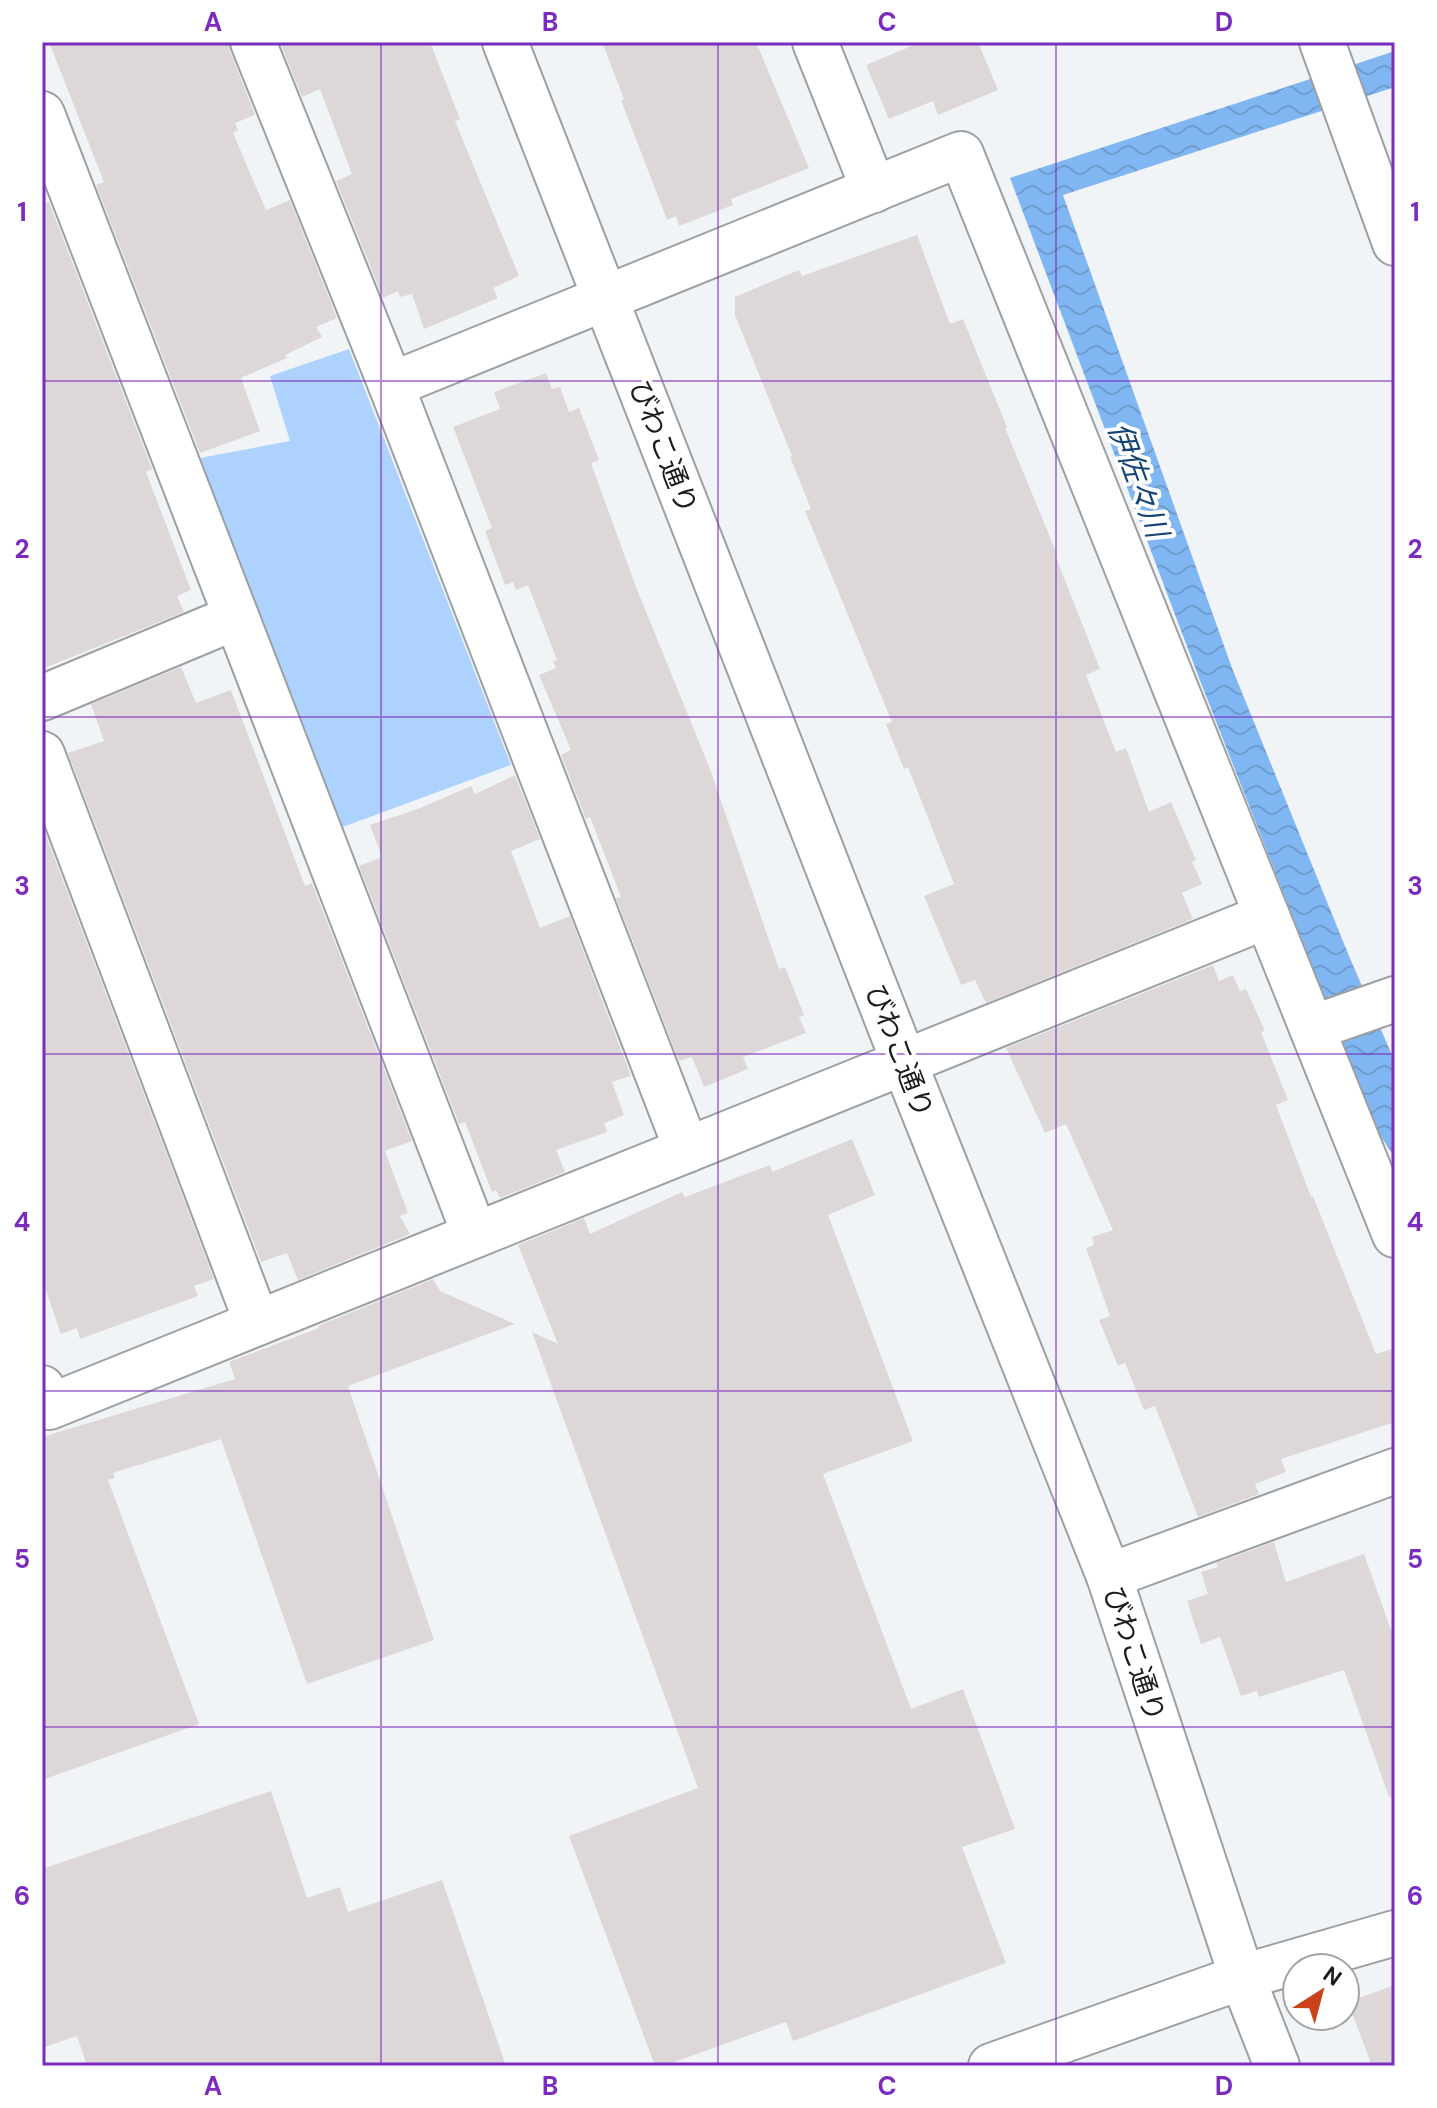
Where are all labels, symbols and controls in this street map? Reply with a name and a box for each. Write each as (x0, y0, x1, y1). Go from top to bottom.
text: A (204, 5, 222, 39)
text: B (542, 5, 558, 39)
text: C (877, 5, 897, 39)
text: D (1215, 5, 1233, 39)
text: 1 (17, 195, 27, 229)
text: 1 (1410, 195, 1420, 229)
street label: びわこ通り (621, 375, 706, 519)
water label: 伊佐々川 (1100, 417, 1178, 546)
text: 2 (14, 532, 30, 566)
text: 2 (1407, 532, 1423, 566)
text: 3 (14, 869, 30, 903)
text: 3 (1407, 869, 1423, 903)
street label: びわこ通り (857, 979, 942, 1123)
text: 4 (14, 1205, 30, 1239)
text: 4 (1407, 1205, 1423, 1239)
text: 5 (14, 1542, 30, 1576)
text: 5 (1407, 1542, 1423, 1576)
street label: びわこ通り (1095, 1582, 1174, 1726)
text: 6 (14, 1879, 30, 1913)
text: 6 (1407, 1879, 1423, 1913)
north arrow (1281, 1952, 1361, 2032)
text: N (1317, 1960, 1347, 1993)
text: A (204, 2069, 222, 2103)
text: B (542, 2069, 558, 2103)
text: C (877, 2069, 897, 2103)
text: D (1215, 2069, 1233, 2103)

